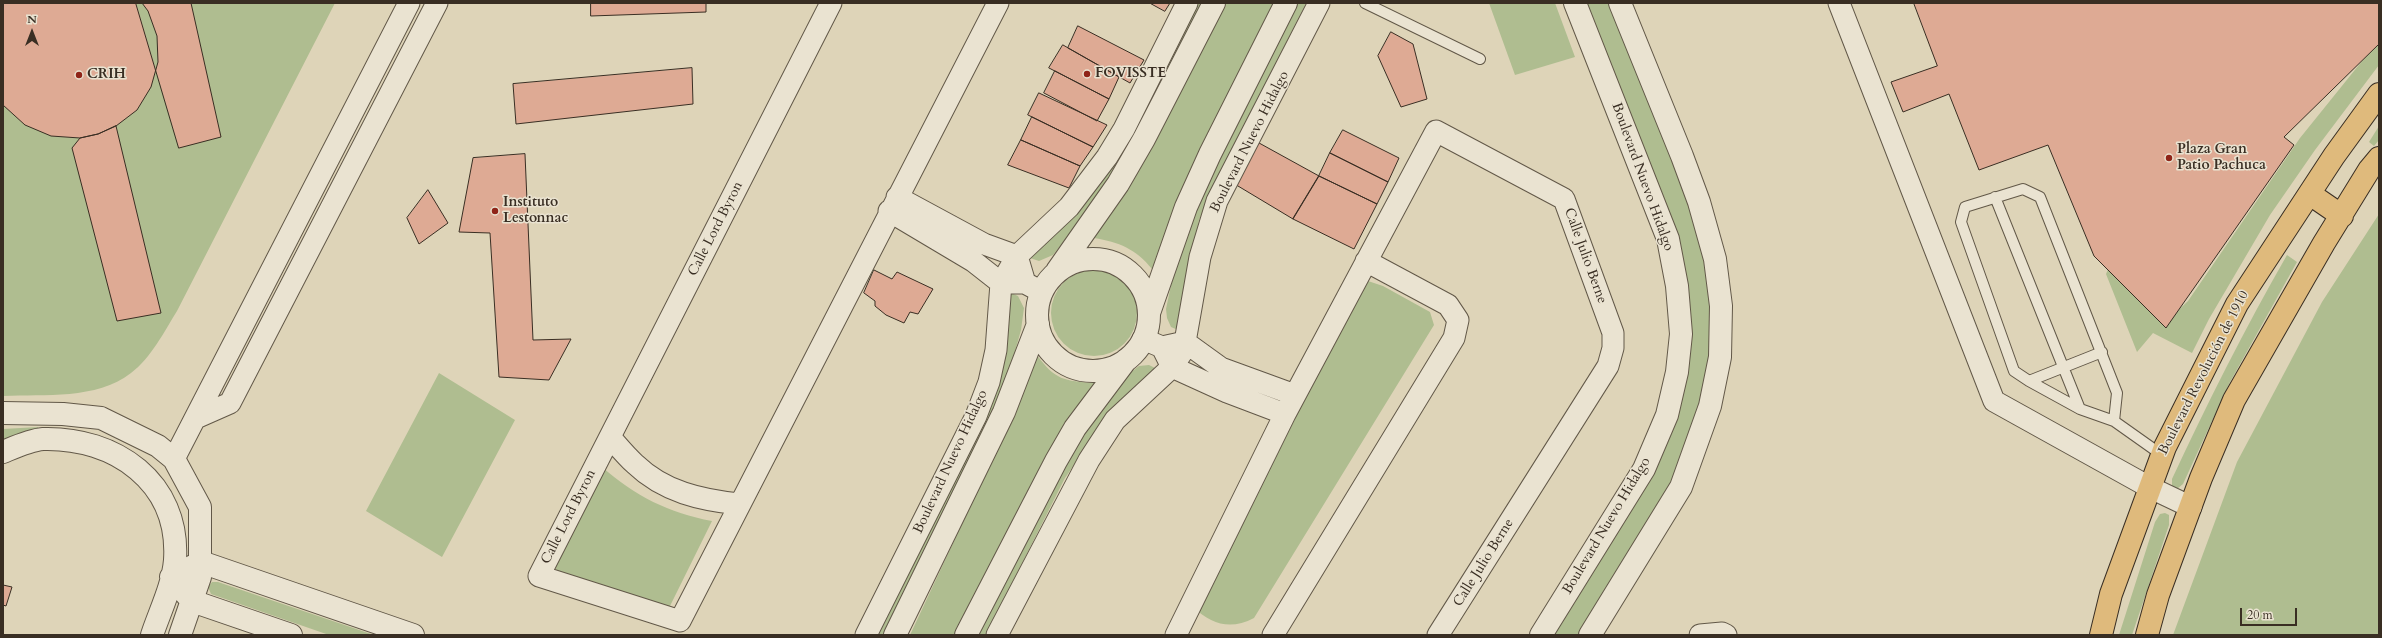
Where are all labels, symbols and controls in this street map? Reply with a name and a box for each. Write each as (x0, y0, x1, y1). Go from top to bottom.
north arrow (12, 12, 52, 52)
text: N (27, 12, 37, 27)
place label: FOVISSTE (1095, 66, 1166, 82)
place label: CRIH (87, 67, 126, 83)
street label: Boulevard Nuevo Hidalgo (1207, 68, 1293, 216)
marker: FOVISSTE (1082, 69, 1092, 79)
marker: CRIH (74, 70, 84, 80)
street label: Boulevard Nuevo Hidalgo (1607, 101, 1677, 253)
place label: Plaza Gran Patio Pachuca (2177, 142, 2266, 174)
marker: Plaza Gran Patio Pachuca (2164, 153, 2174, 163)
street label: Calle Lord Byron (685, 179, 747, 279)
place label: Instituto Lestonnac (503, 195, 568, 228)
marker: Instituto Lestonnac (490, 206, 500, 216)
street label: Calle Julio Berne (1560, 206, 1610, 306)
street label: Boulevard Revolución de 1910 (2155, 288, 2253, 458)
street label: Boulevard Nuevo Hidalgo (910, 387, 992, 537)
street label: Boulevard Nuevo Hidalgo (1559, 455, 1655, 597)
street label: Calle Lord Byron (538, 467, 600, 567)
street label: Calle Julio Berne (1450, 516, 1518, 610)
scale bar (2242, 600, 2299, 626)
text: 20 m (2247, 607, 2273, 623)

